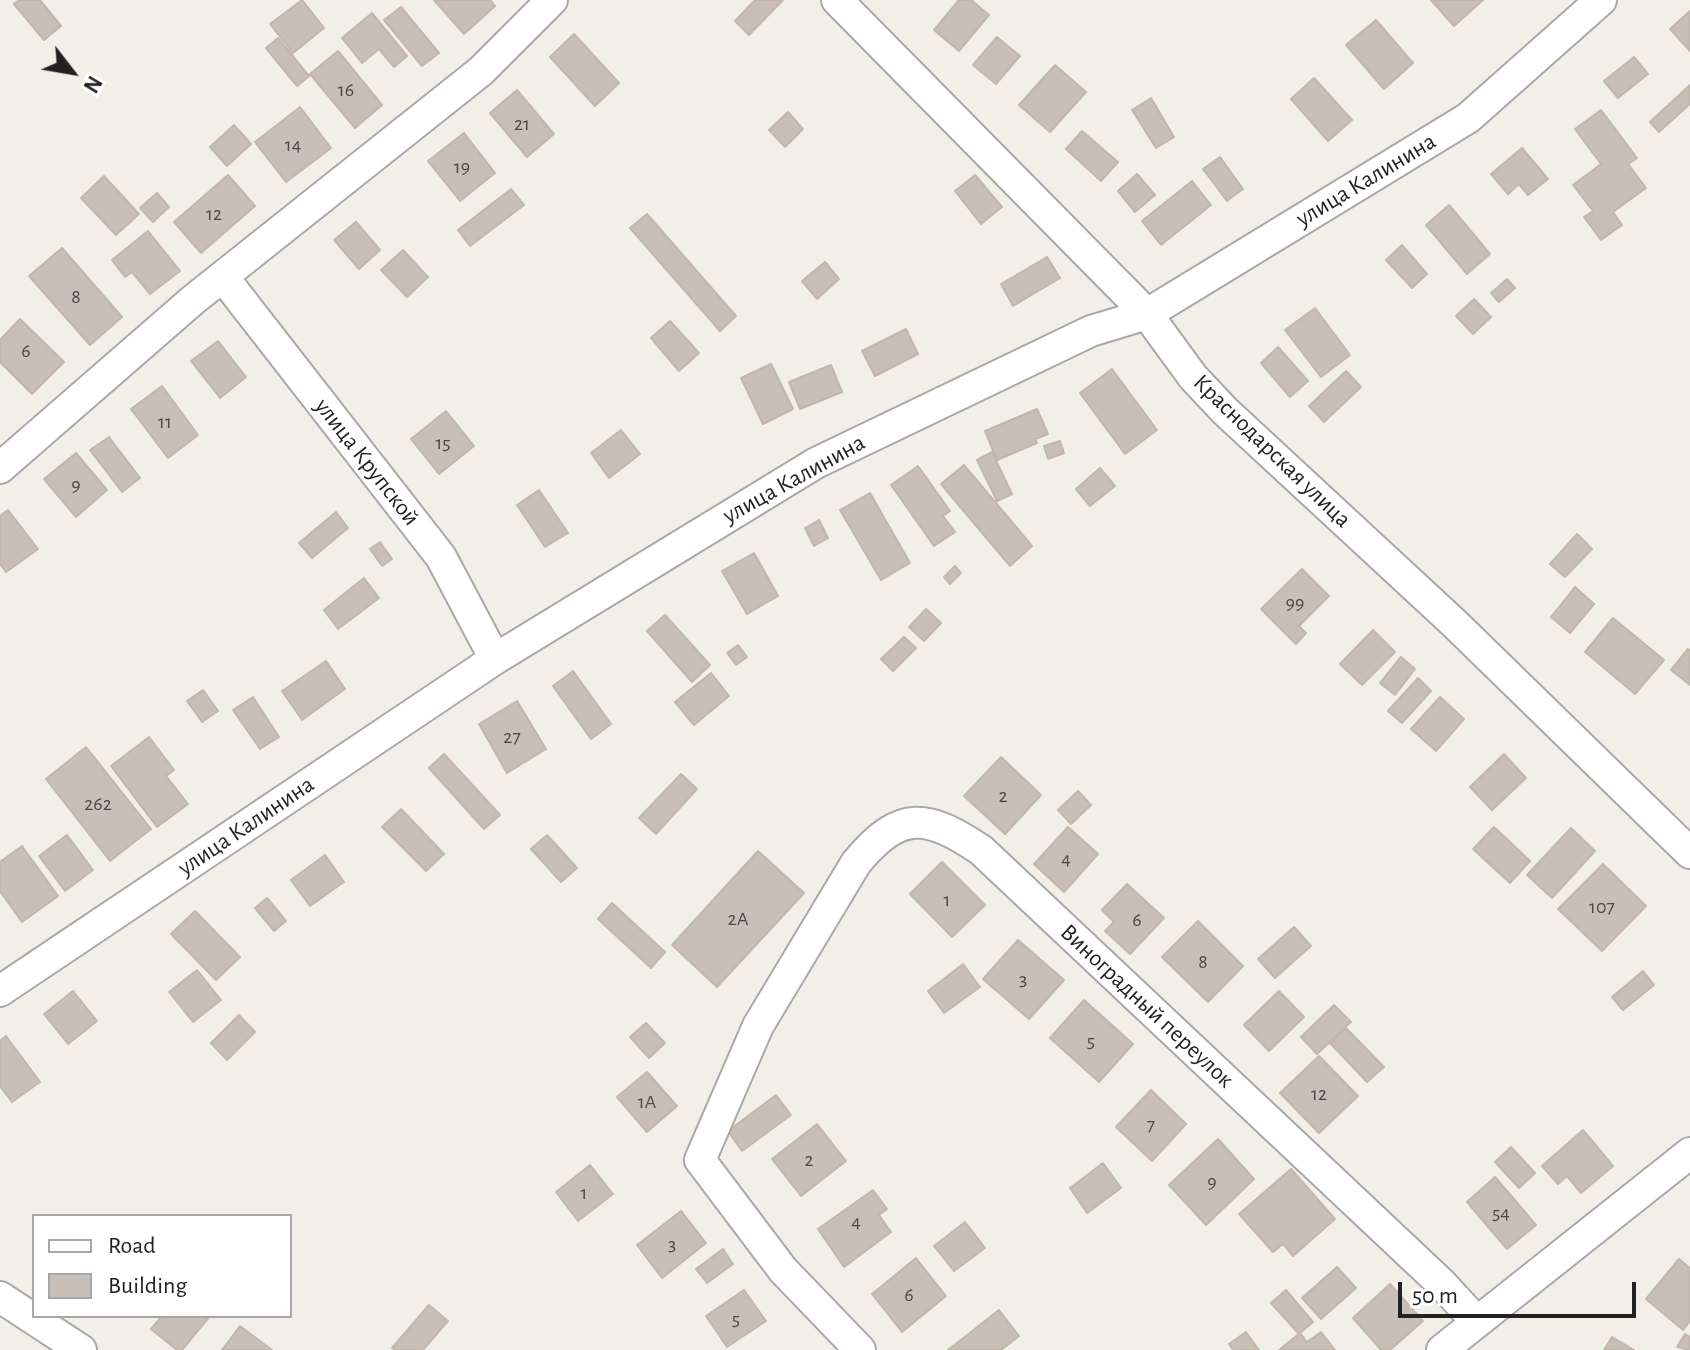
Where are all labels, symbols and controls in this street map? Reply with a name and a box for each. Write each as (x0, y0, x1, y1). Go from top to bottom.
north arrow (32, 32, 112, 112)
text: N (79, 72, 106, 97)
house number: 16 (338, 78, 354, 102)
house number: 21 (514, 112, 530, 136)
street label: улица Калинина (1291, 127, 1441, 233)
house number: 14 (285, 133, 301, 157)
house number: 19 (454, 155, 470, 179)
house number: 12 (206, 202, 222, 226)
house number: 8 (71, 285, 81, 309)
house number: 6 (21, 339, 31, 363)
street label: Краснодарская улица (1187, 368, 1357, 534)
street label: улица Крупской (308, 393, 426, 531)
house number: 11 (158, 410, 172, 434)
street label: улица Калинина (718, 428, 870, 530)
house number: 15 (435, 431, 451, 455)
house number: 9 (71, 473, 81, 497)
house number: 99 (1286, 591, 1304, 615)
house number: 27 (503, 725, 521, 749)
street label: улица Калинина (172, 770, 320, 882)
house number: 2 (998, 784, 1008, 808)
house number: 262 (84, 792, 112, 816)
house number: 4 (1061, 847, 1071, 871)
house number: 1 (944, 888, 950, 912)
house number: 107 (1589, 895, 1615, 919)
house number: 2А (728, 907, 748, 931)
house number: 6 (1132, 908, 1142, 932)
street label: Виноградный переулок (1054, 918, 1240, 1094)
house number: 8 (1198, 950, 1208, 974)
house number: 3 (1019, 967, 1027, 991)
house number: 5 (1087, 1029, 1095, 1053)
house number: 12 (1311, 1082, 1327, 1106)
house number: 1А (638, 1090, 656, 1114)
house number: 7 (1147, 1113, 1155, 1137)
house number: 2 (804, 1148, 814, 1172)
house number: 9 (1207, 1170, 1217, 1194)
house number: 1 (581, 1181, 587, 1205)
house number: 54 (1492, 1201, 1510, 1225)
house number: 4 (851, 1210, 861, 1234)
legend (32, 1214, 292, 1318)
house number: 3 (668, 1232, 676, 1256)
text: Road (108, 1234, 156, 1258)
scale bar (1402, 1266, 1640, 1316)
text: Building (108, 1274, 187, 1298)
house number: 6 (904, 1283, 914, 1307)
text: 50 m (1412, 1284, 1458, 1308)
house number: 5 (732, 1307, 740, 1331)

